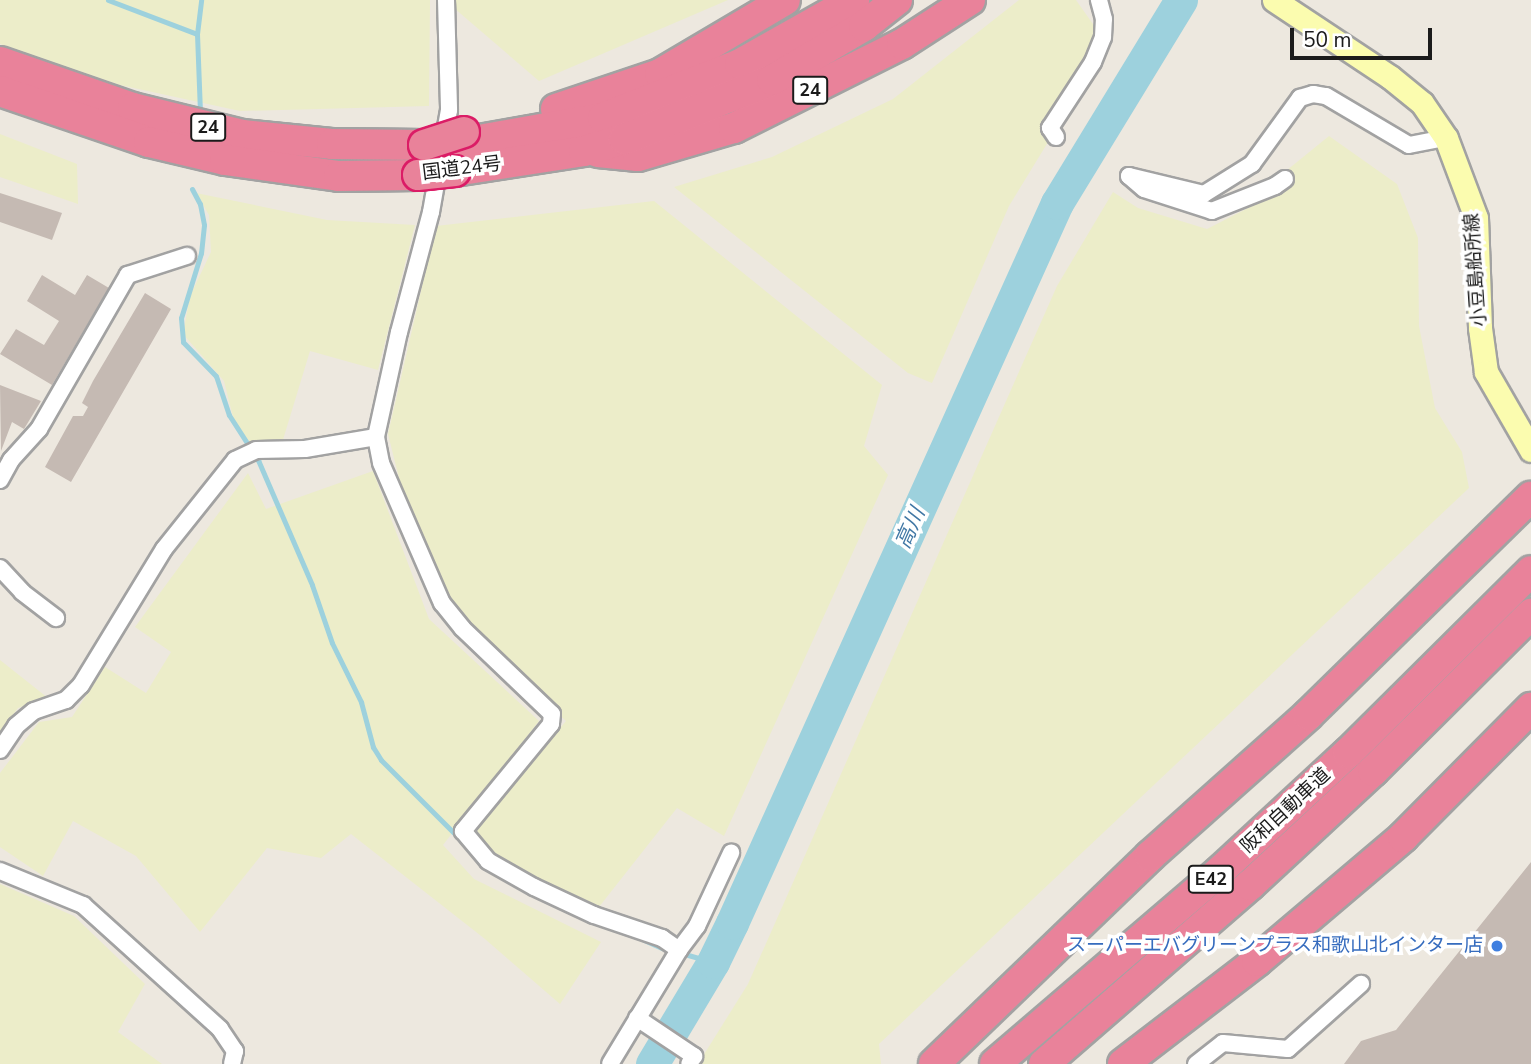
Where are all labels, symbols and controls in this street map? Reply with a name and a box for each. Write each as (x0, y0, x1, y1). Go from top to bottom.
scale bar (1293, 14, 1435, 58)
text: 50 m (1303, 26, 1352, 54)
road number: 24 (791, 76, 829, 104)
road number: 24 (189, 112, 227, 142)
street label: 国道24号 (421, 153, 503, 185)
street label: 小豆島船所線 (1461, 212, 1491, 328)
water label: 高川 (890, 504, 930, 552)
street label: 阪和自動車道 (1237, 764, 1335, 858)
road number: E42 (1186, 864, 1236, 894)
place label: スーパーエバグリーンプラス和歌山北インター店 (1065, 935, 1483, 957)
marker: スーパーエバグリーンプラス和歌山北インター店 (1489, 938, 1505, 954)

